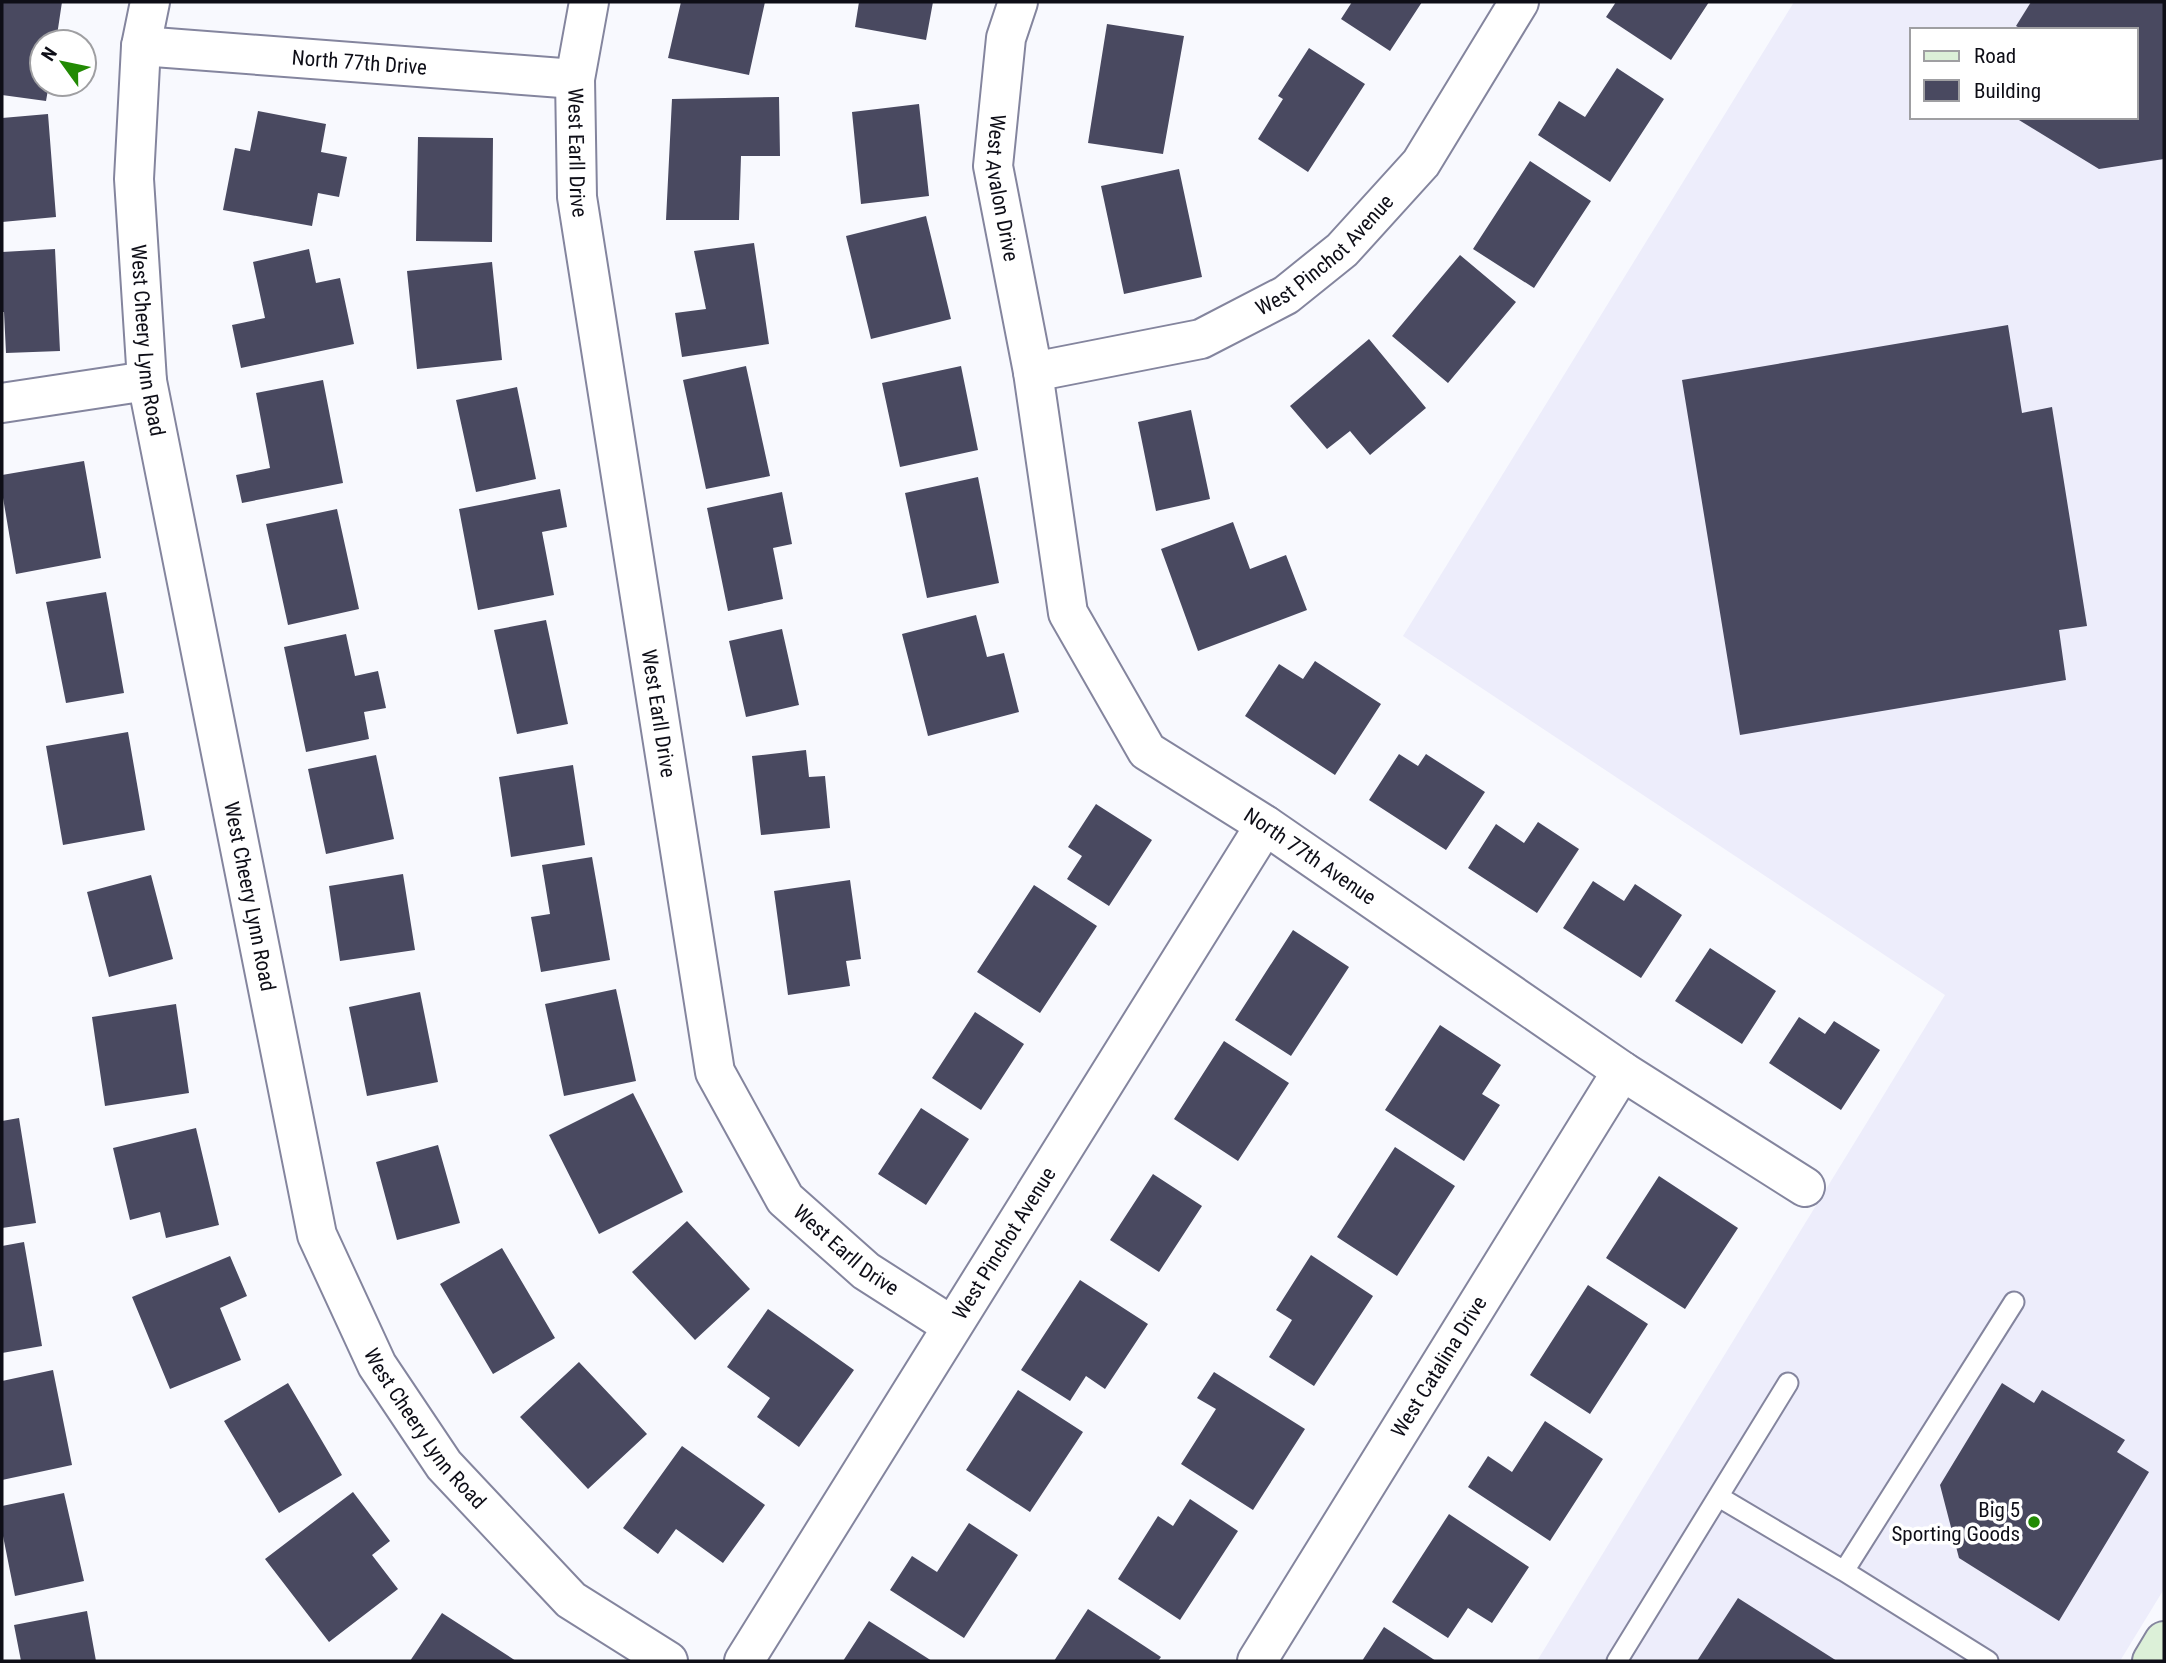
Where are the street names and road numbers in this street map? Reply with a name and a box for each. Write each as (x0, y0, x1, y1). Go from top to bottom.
street label: North 77th Drive (291, 45, 428, 80)
street label: West Earll Drive (563, 88, 592, 219)
street label: West Avalon Drive (980, 113, 1023, 264)
street label: West Pinchot Avenue (1252, 190, 1398, 321)
street label: West Cheery Lynn Road (126, 244, 170, 438)
street label: West Earll Drive (636, 648, 680, 779)
street label: West Cheery Lynn Road (219, 799, 280, 993)
street label: North 77th Avenue (1240, 803, 1380, 910)
street label: West Pinchot Avenue (948, 1163, 1061, 1324)
street label: West Earll Drive (788, 1200, 903, 1301)
street label: West Catalina Drive (1386, 1292, 1492, 1442)
street label: West Cheery Lynn Road (359, 1345, 491, 1514)

